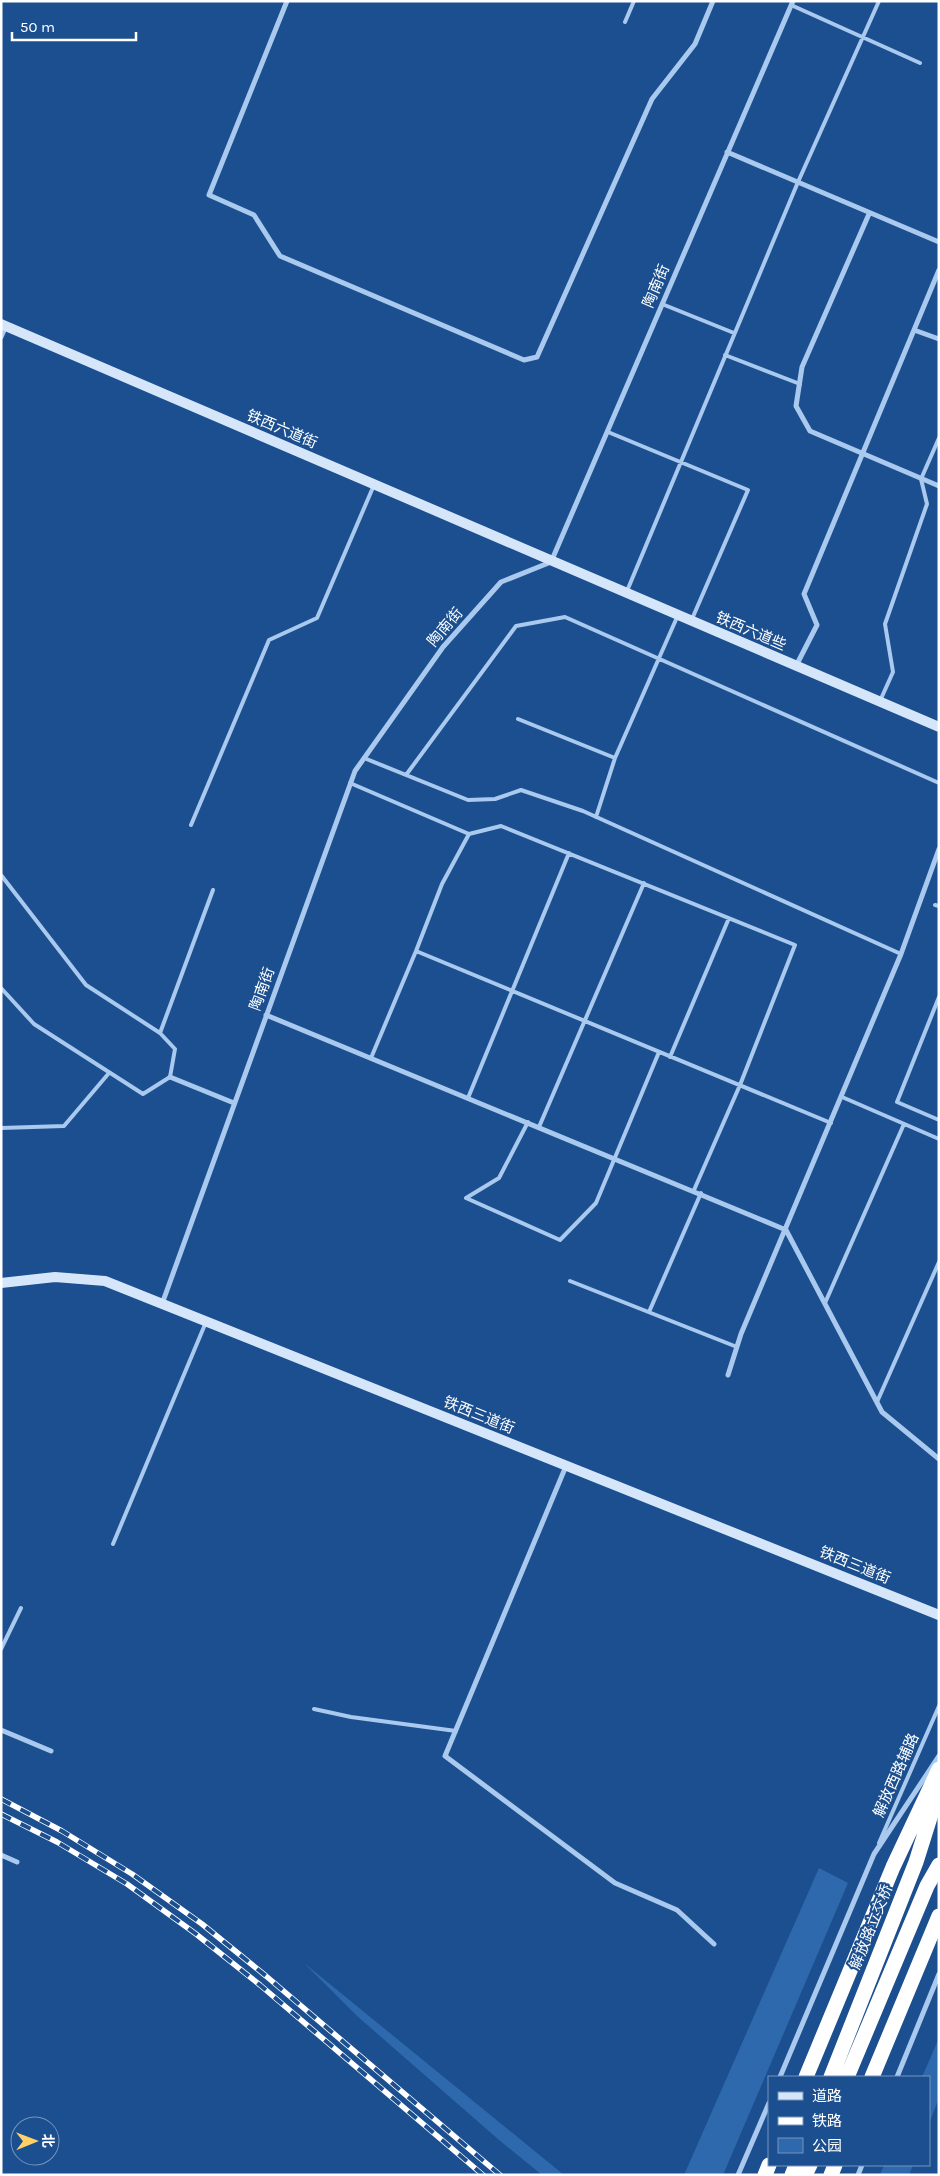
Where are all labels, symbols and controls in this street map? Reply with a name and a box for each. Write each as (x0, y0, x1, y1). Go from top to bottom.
scale bar (12, 10, 136, 42)
text: 50 m (20, 18, 55, 36)
street label: 陶南街 (639, 262, 673, 310)
street label: 铁西六道街 (244, 406, 320, 452)
street label: 陶南街 (424, 604, 466, 650)
street label: 铁西六道些 (713, 608, 789, 654)
street label: 陶南街 (246, 965, 278, 1013)
street label: 铁西三道街 (441, 1393, 517, 1437)
street label: 铁西三道街 (817, 1543, 893, 1587)
street label: 解放西路辅路 (869, 1730, 923, 1820)
street label: 解放路立交桥 (846, 1882, 896, 1972)
legend (768, 2076, 930, 2166)
text: 道路 (812, 2087, 842, 2105)
text: 铁路 (812, 2112, 842, 2130)
north arrow (10, 2116, 60, 2166)
text: 北 (39, 2134, 56, 2148)
text: 公园 (812, 2137, 842, 2155)

